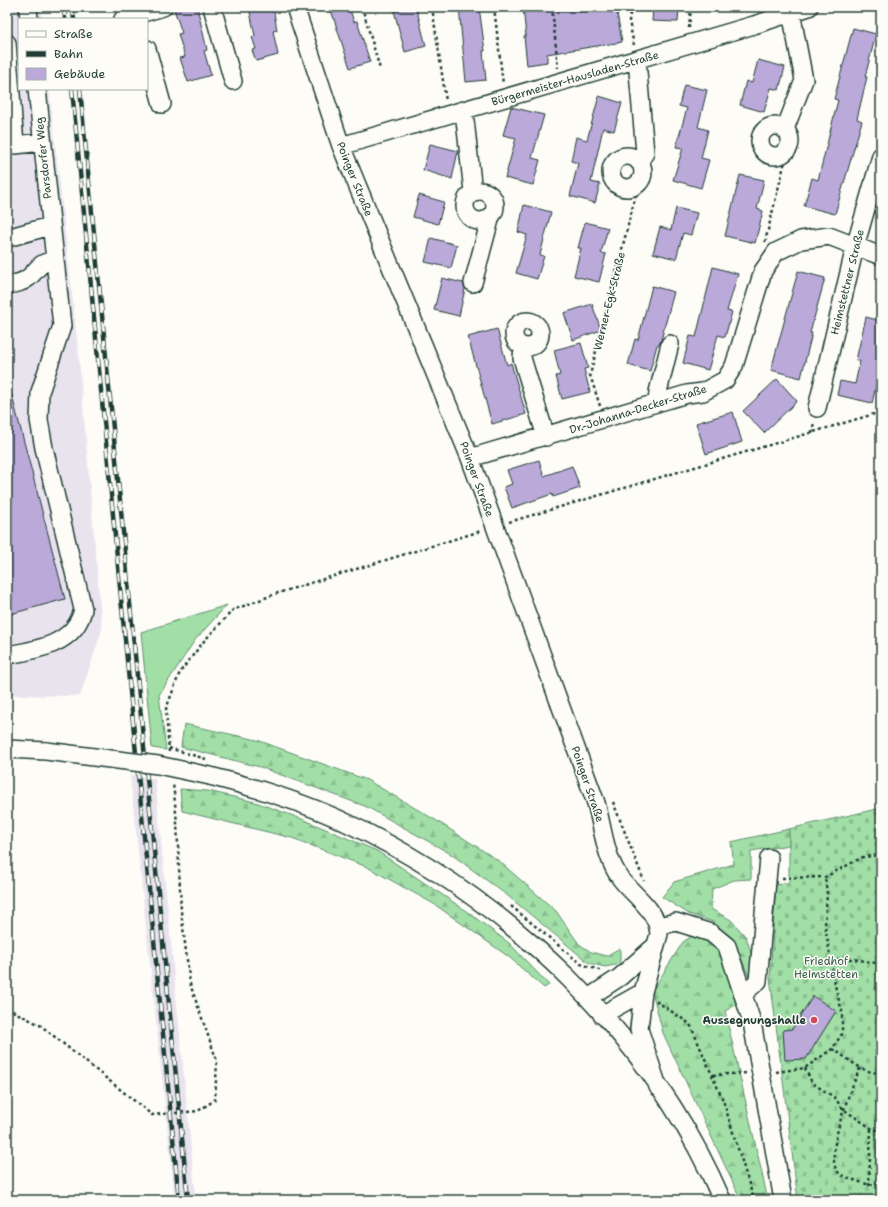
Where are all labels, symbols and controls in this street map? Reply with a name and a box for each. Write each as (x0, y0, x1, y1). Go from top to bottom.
legend (18, 18, 148, 90)
text: Straße (54, 26, 93, 42)
text: Bahn (54, 46, 83, 62)
street label: Bürgermeister-Hausladen-Straße (490, 47, 661, 110)
text: Gebäude (54, 66, 105, 82)
street label: Parsdorfer Weg (32, 116, 55, 200)
street label: Poinger Straße (333, 140, 376, 219)
street label: Heimstettner Straße (827, 228, 868, 337)
street label: Werner-Egk-Straße (590, 250, 629, 352)
street label: Dr.-Johanna-Decker-Straße (568, 381, 709, 438)
street label: Poinger Straße (456, 439, 497, 519)
street label: Poinger Straße (568, 744, 608, 824)
park label: Friedhof Heimstetten (794, 954, 858, 982)
place label: Aussegnungshalle (702, 1013, 806, 1028)
marker: Aussegnungshalle (809, 1015, 819, 1025)

